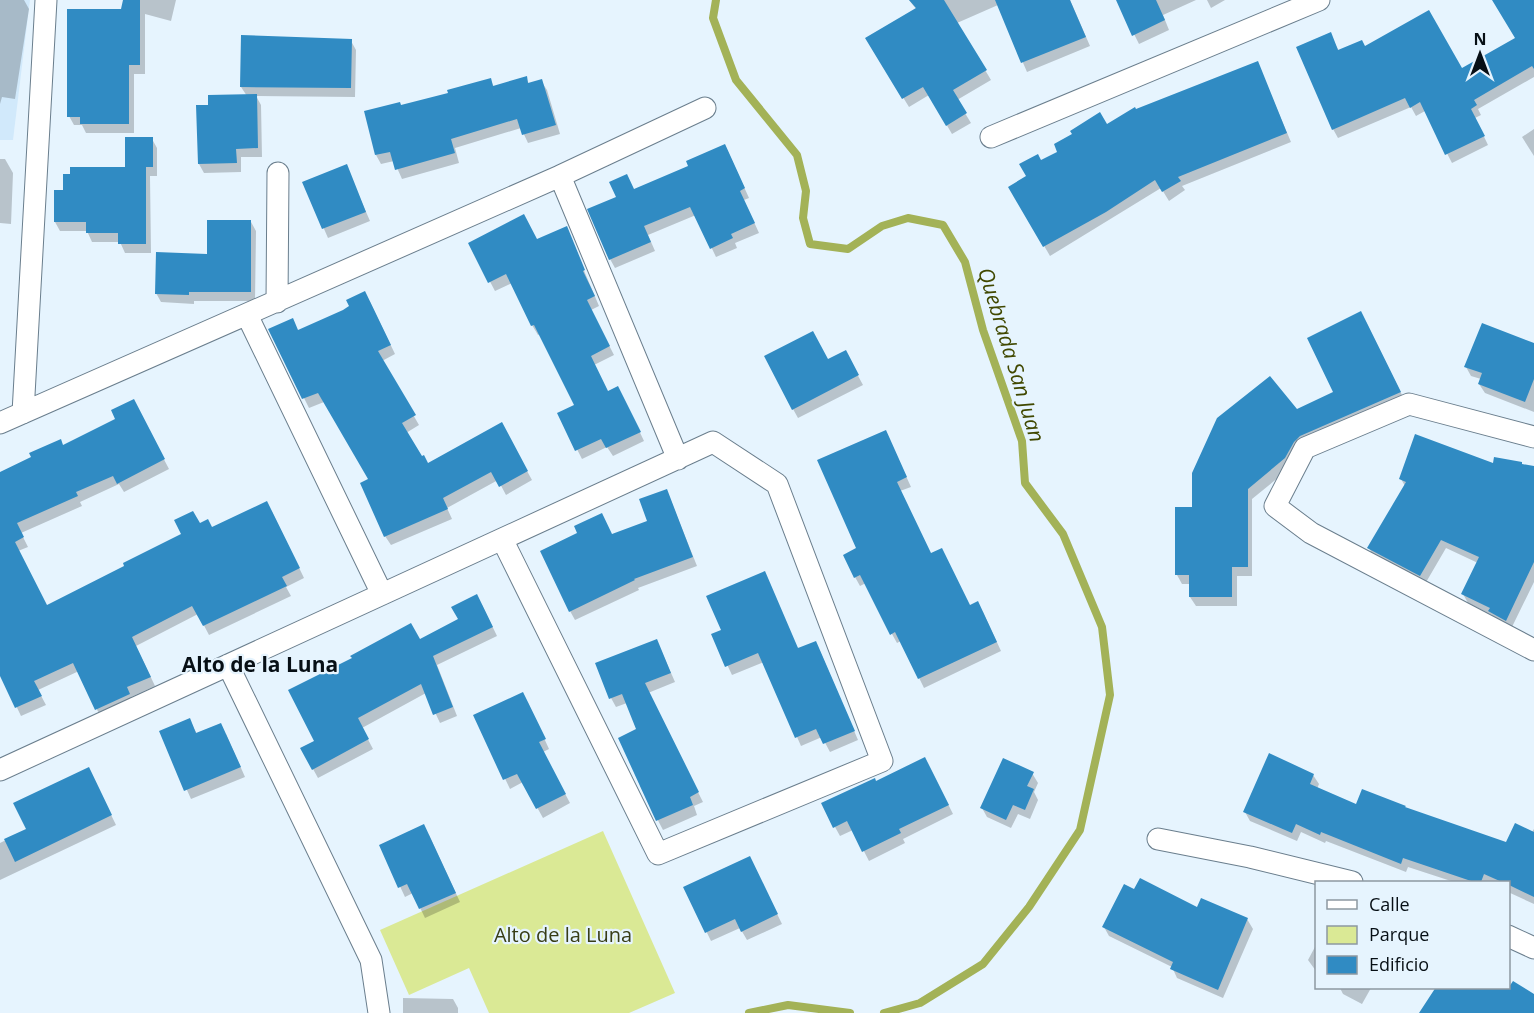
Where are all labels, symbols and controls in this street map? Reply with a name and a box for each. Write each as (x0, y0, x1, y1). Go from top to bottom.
north arrow (1450, 24, 1510, 84)
text: N (1473, 28, 1487, 50)
water label: Quebrada San Juan (972, 264, 1052, 445)
district label: Alto de la Luna (182, 650, 338, 678)
legend (1315, 881, 1510, 989)
text: Calle (1369, 892, 1410, 916)
park label: Alto de la Luna (494, 921, 632, 948)
text: Parque (1369, 922, 1429, 946)
text: Edificio (1369, 952, 1429, 976)

